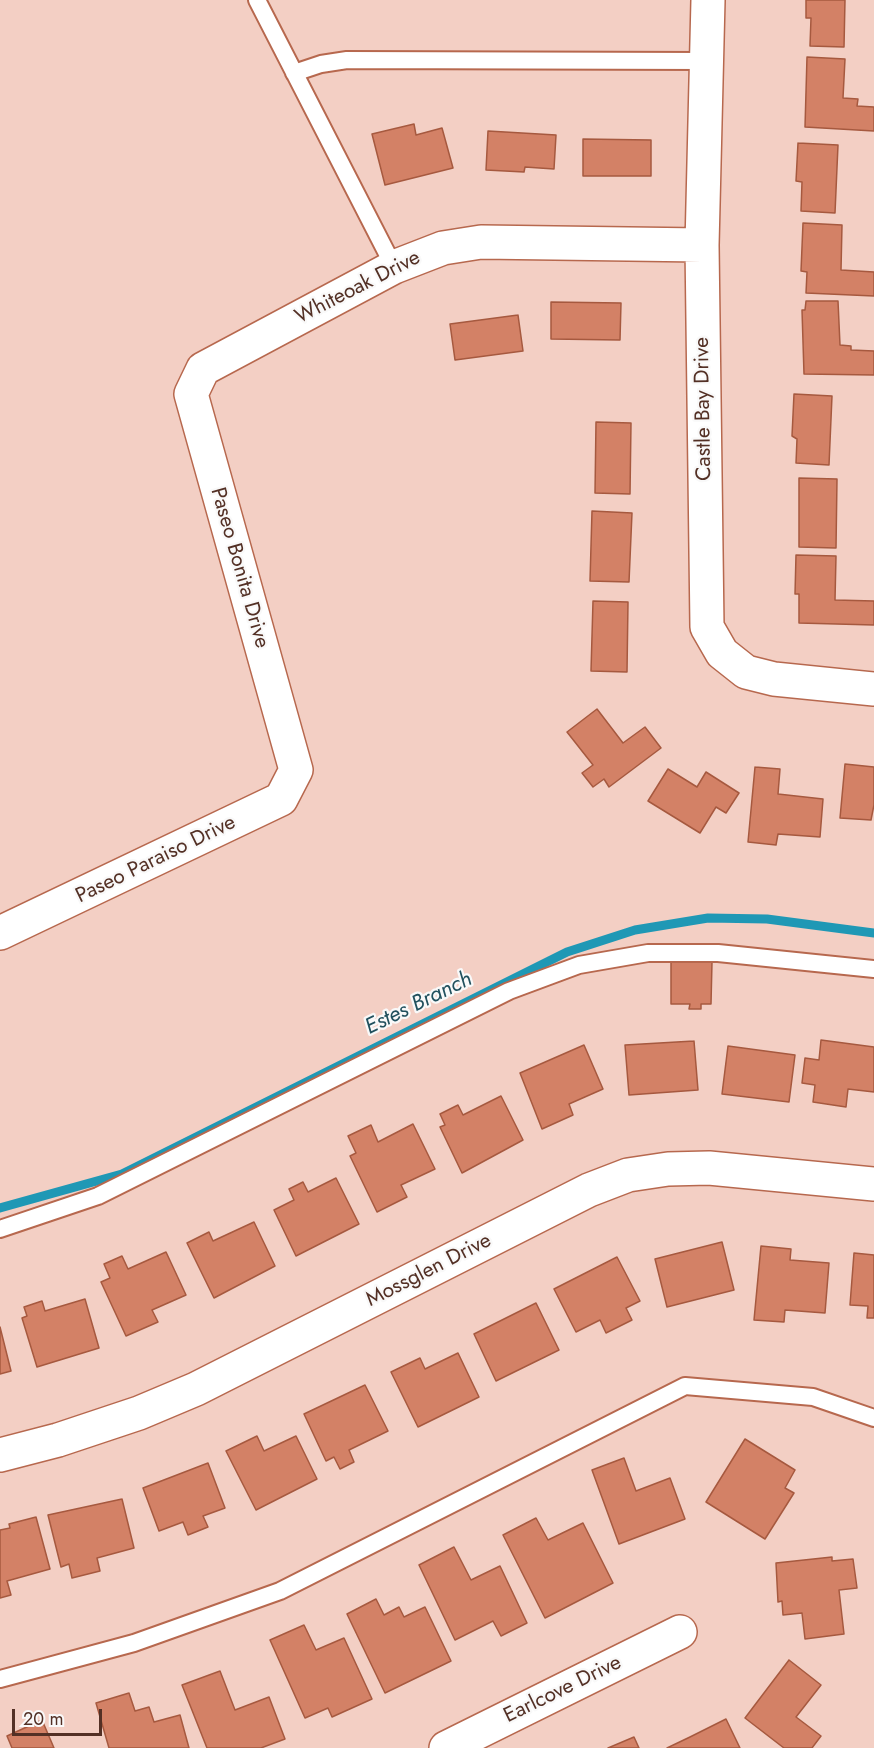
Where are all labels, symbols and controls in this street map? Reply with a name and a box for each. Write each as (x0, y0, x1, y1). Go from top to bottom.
street label: Whiteoak Drive (291, 246, 425, 330)
street label: Castle Bay Drive (690, 337, 718, 481)
street label: Paseo Bonita Drive (204, 485, 274, 651)
street label: Paseo Paraiso Drive (72, 810, 240, 910)
water label: Estes Branch (361, 967, 477, 1041)
street label: Mossglen Drive (362, 1229, 496, 1313)
street label: Earlcove Drive (500, 1651, 626, 1729)
scale bar (15, 1697, 105, 1735)
text: 20 m (23, 1706, 63, 1732)

